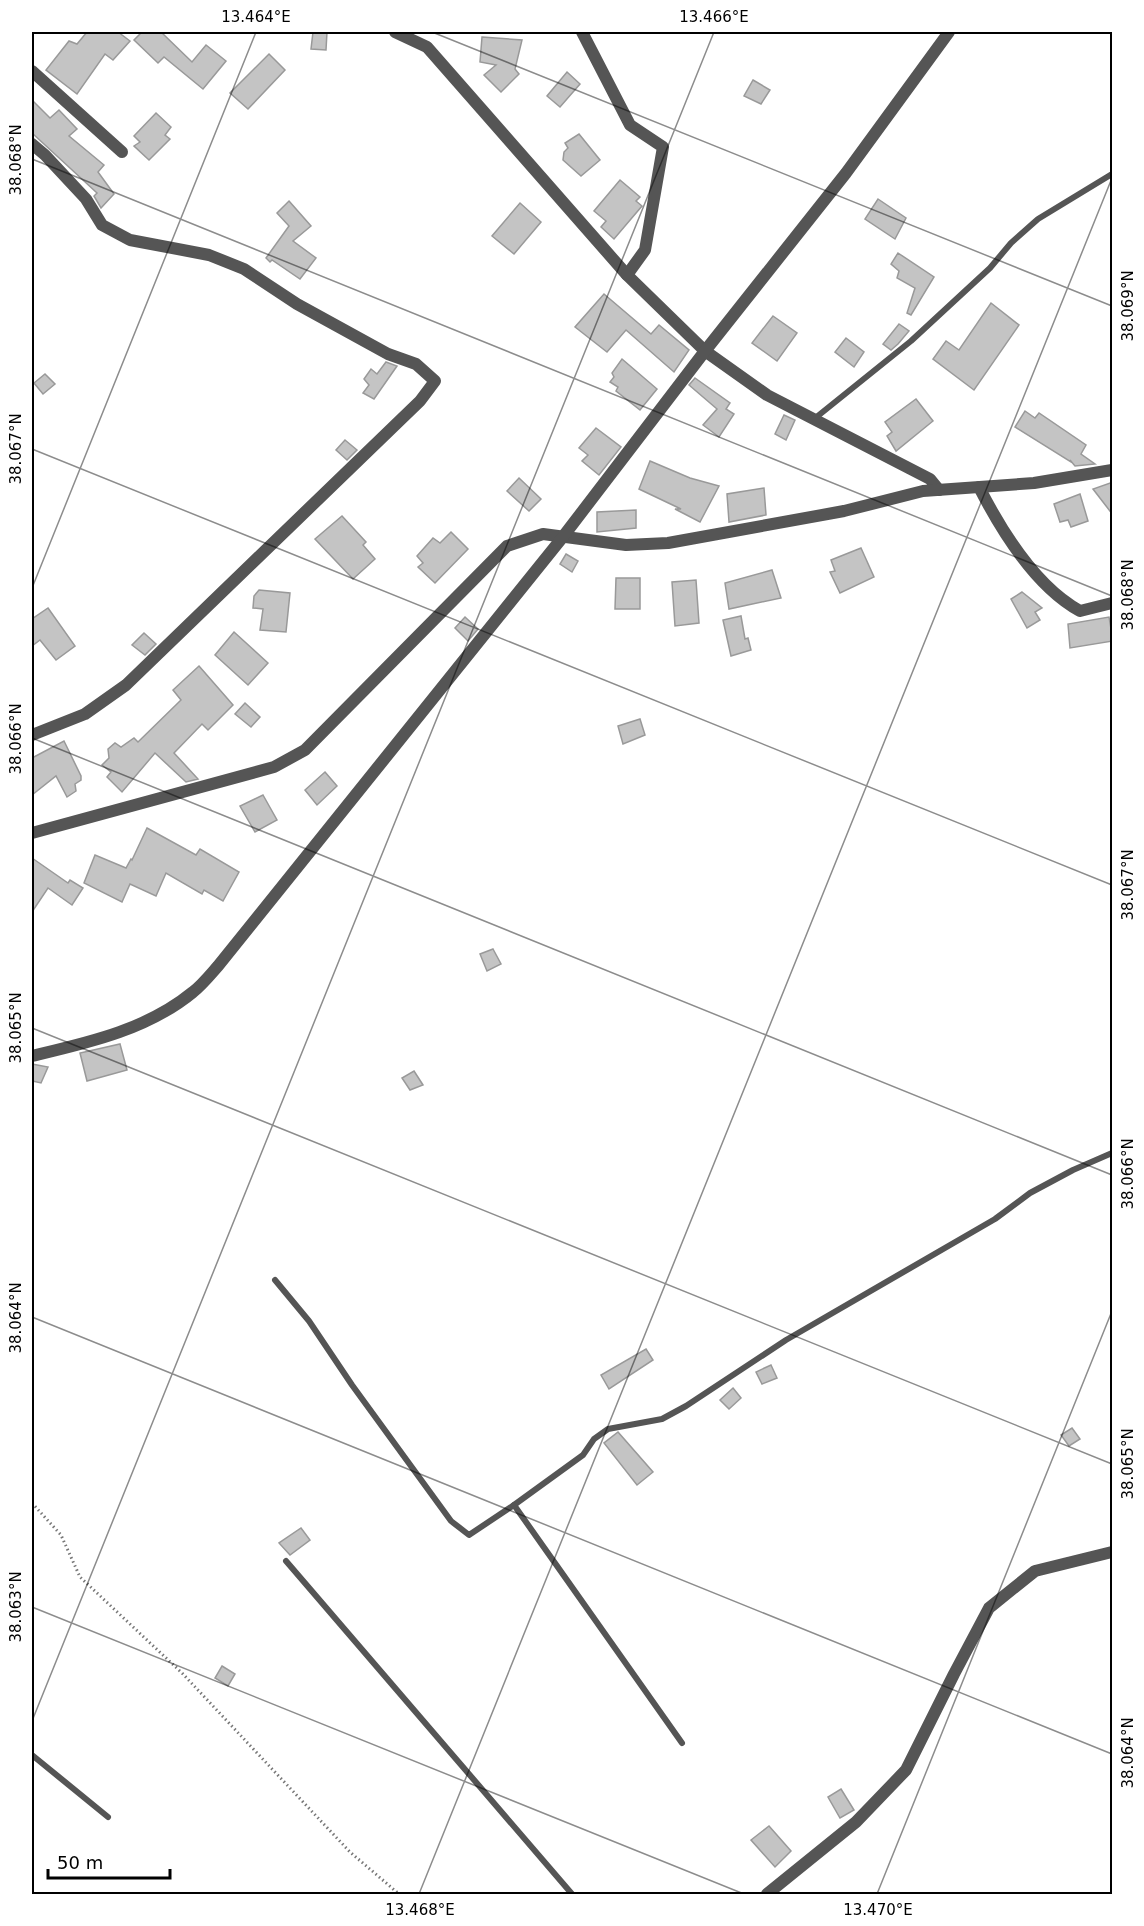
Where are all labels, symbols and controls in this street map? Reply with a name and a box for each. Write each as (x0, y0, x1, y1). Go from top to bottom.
text: 13.464°E (221, 8, 291, 26)
text: 13.466°E (679, 8, 749, 26)
text: 38.068°N (7, 124, 25, 196)
text: 38.069°N (1119, 270, 1137, 342)
text: 38.067°N (7, 413, 25, 485)
text: 38.068°N (1119, 559, 1137, 631)
text: 38.066°N (7, 703, 25, 775)
text: 38.067°N (1119, 849, 1137, 921)
text: 38.065°N (7, 992, 25, 1064)
text: 38.066°N (1119, 1138, 1137, 1210)
text: 38.064°N (7, 1282, 25, 1354)
text: 38.065°N (1119, 1428, 1137, 1500)
text: 38.063°N (7, 1571, 25, 1643)
text: 38.064°N (1119, 1717, 1137, 1789)
scale bar (48, 1842, 170, 1880)
text: 50 m (57, 1852, 103, 1873)
text: 13.468°E (385, 1901, 455, 1919)
text: 13.470°E (843, 1901, 913, 1919)

